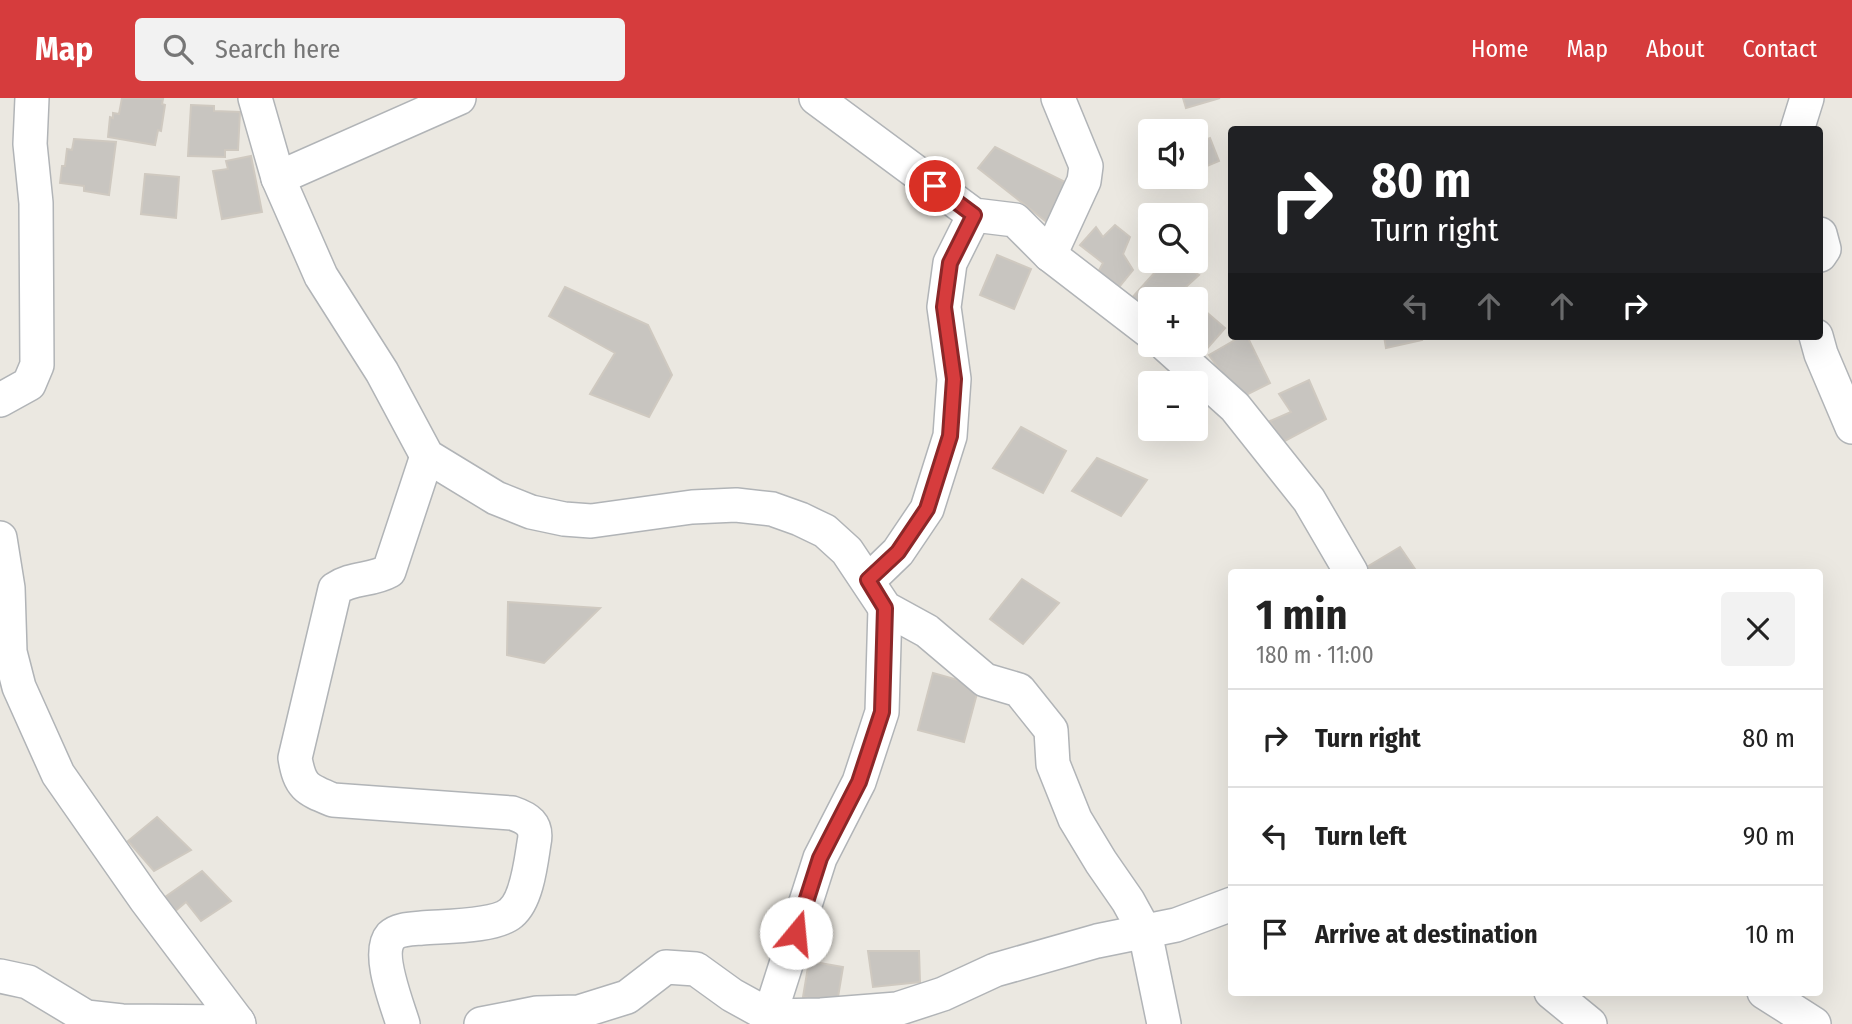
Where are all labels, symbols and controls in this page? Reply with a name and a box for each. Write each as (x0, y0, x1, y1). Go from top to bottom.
search box (135, 18, 625, 81)
text: Map (35, 29, 93, 69)
icon: search (159, 30, 197, 68)
text: Search here (215, 34, 340, 65)
text: Home (1471, 35, 1528, 63)
text: Map (1566, 35, 1608, 63)
text: About (1646, 35, 1704, 63)
text: Contact (1742, 35, 1817, 63)
map controls (1138, 119, 1208, 441)
button: sound (1138, 119, 1208, 189)
text: 80 m (1371, 151, 1471, 210)
icon: right (1256, 154, 1347, 245)
pin (905, 156, 965, 216)
icon: arrive (916, 167, 954, 205)
button: search (1138, 203, 1208, 273)
text: Turn right (1371, 211, 1498, 249)
button: + (1138, 287, 1208, 357)
icon: left (1397, 287, 1435, 325)
icon: ahead (1470, 287, 1508, 325)
icon: ahead (1543, 287, 1581, 325)
icon: right (1616, 287, 1654, 325)
button: − (1138, 371, 1208, 441)
text: 1 min (1256, 590, 1347, 640)
button: close (1721, 592, 1795, 666)
text: 180 m · 11:00 (1256, 641, 1374, 669)
icon: right (1256, 719, 1294, 757)
text: Turn right (1315, 723, 1421, 754)
text: 80 m (1742, 723, 1795, 754)
icon: left (1256, 817, 1294, 855)
text: Turn left (1315, 821, 1407, 852)
text: 90 m (1743, 821, 1795, 852)
position arrow (759, 896, 833, 970)
icon: arrive (1256, 915, 1294, 953)
text: Arrive at destination (1315, 919, 1538, 950)
text: 10 m (1745, 919, 1795, 950)

